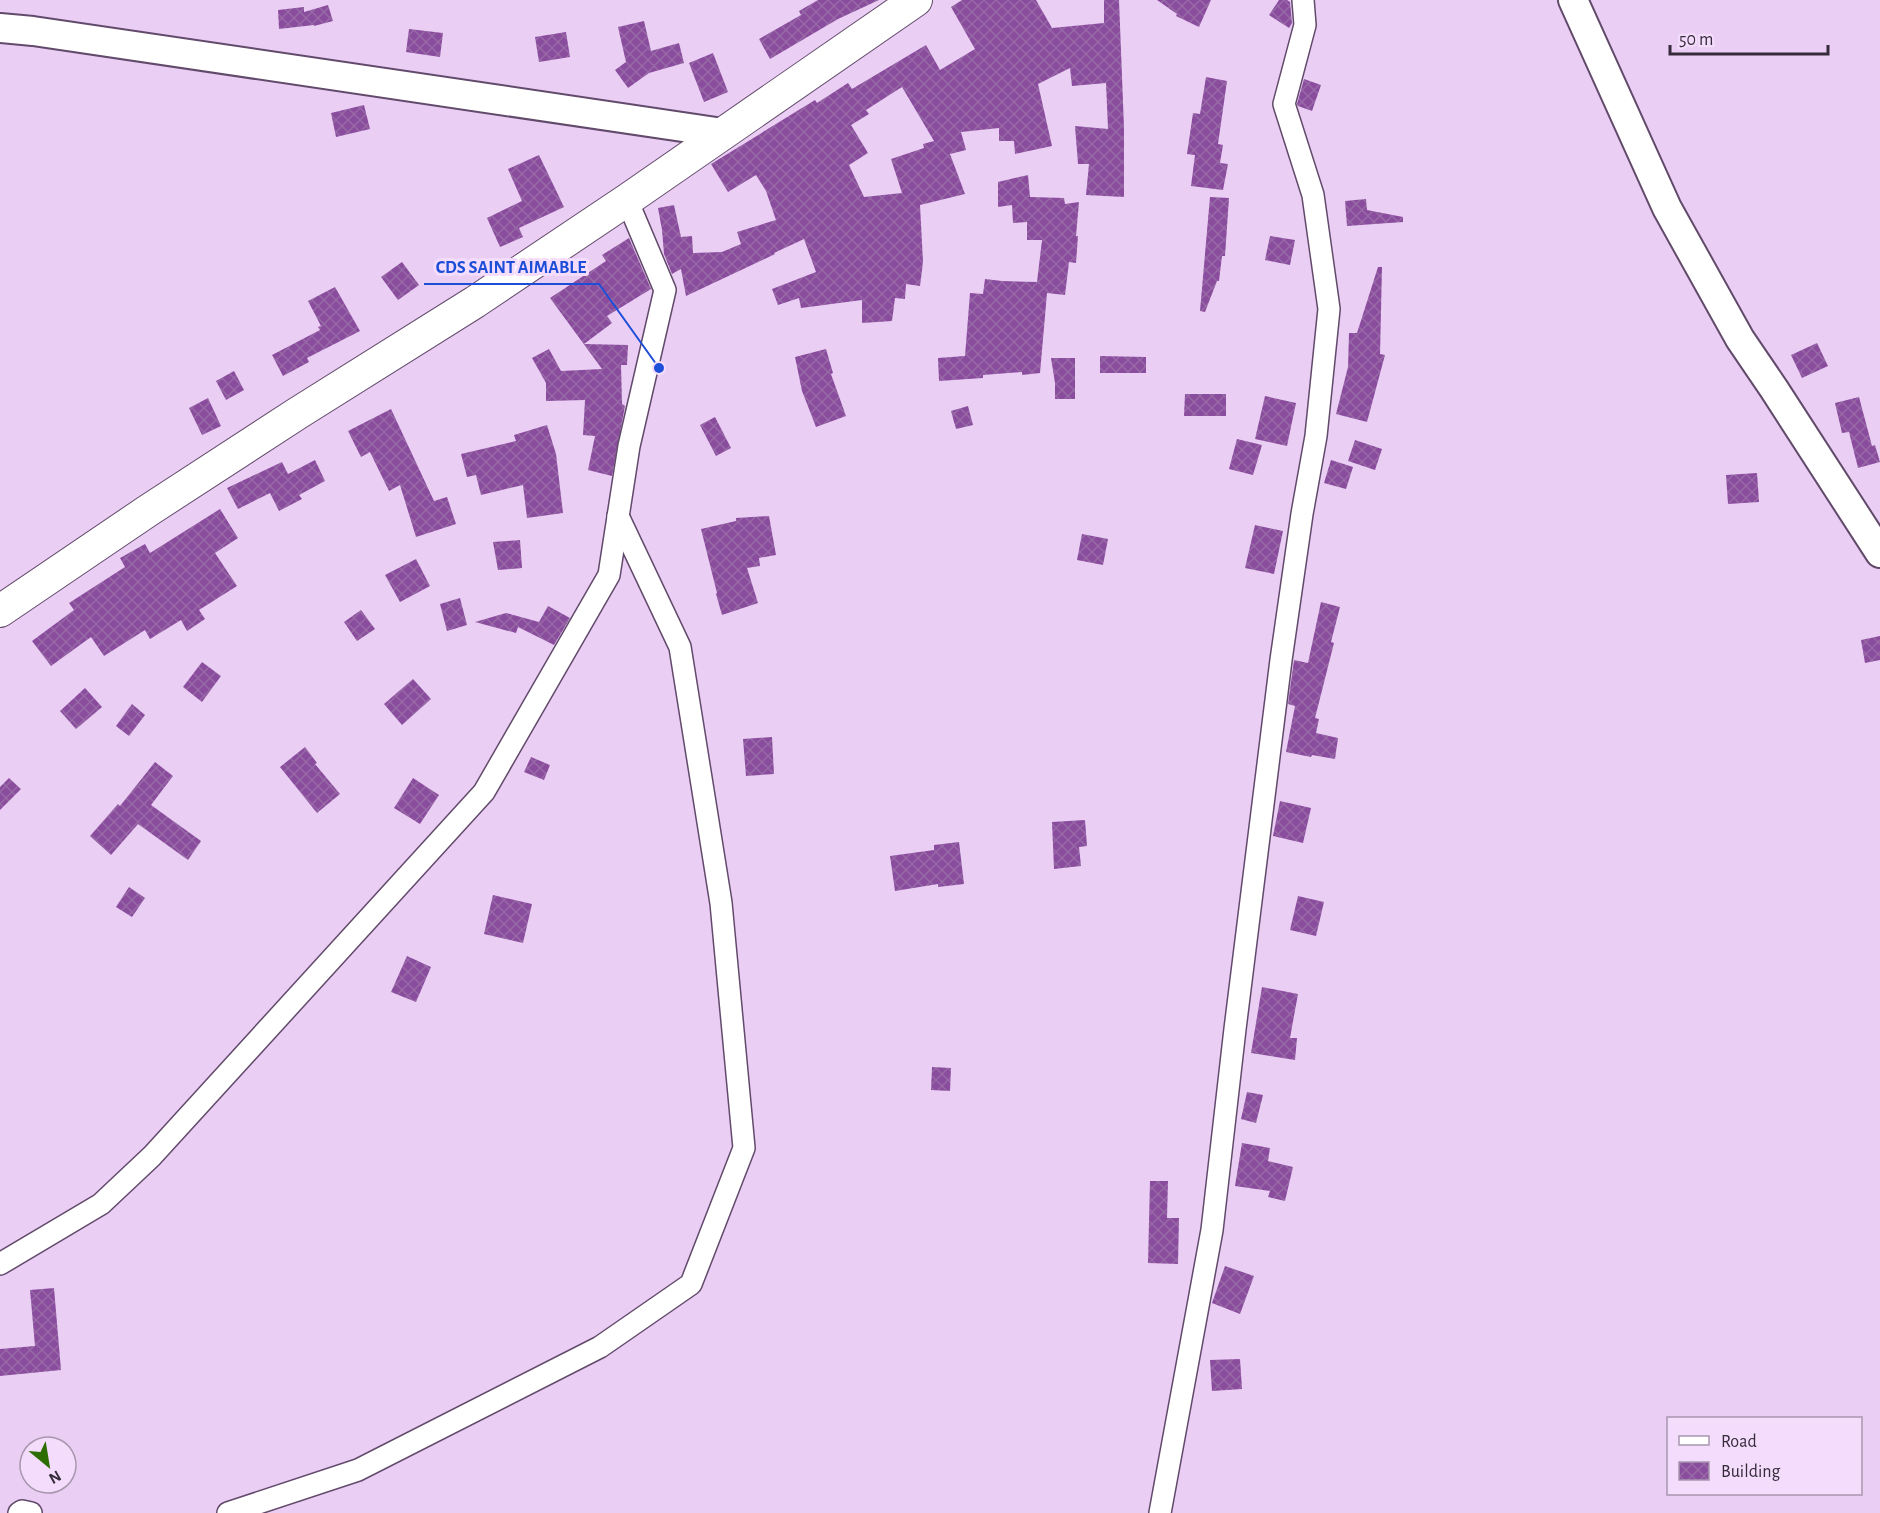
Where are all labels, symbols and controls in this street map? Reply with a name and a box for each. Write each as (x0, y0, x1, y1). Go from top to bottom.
scale bar (1670, 18, 1828, 56)
text: 50 m (1679, 31, 1713, 49)
callout: CDS SAINT AIMABLE (424, 248, 599, 284)
text: CDS SAINT AIMABLE (436, 259, 586, 277)
legend (1667, 1417, 1862, 1495)
text: Road (1721, 1433, 1757, 1451)
north arrow (18, 1435, 78, 1495)
text: Building (1721, 1463, 1781, 1481)
text: N (46, 1467, 64, 1487)

